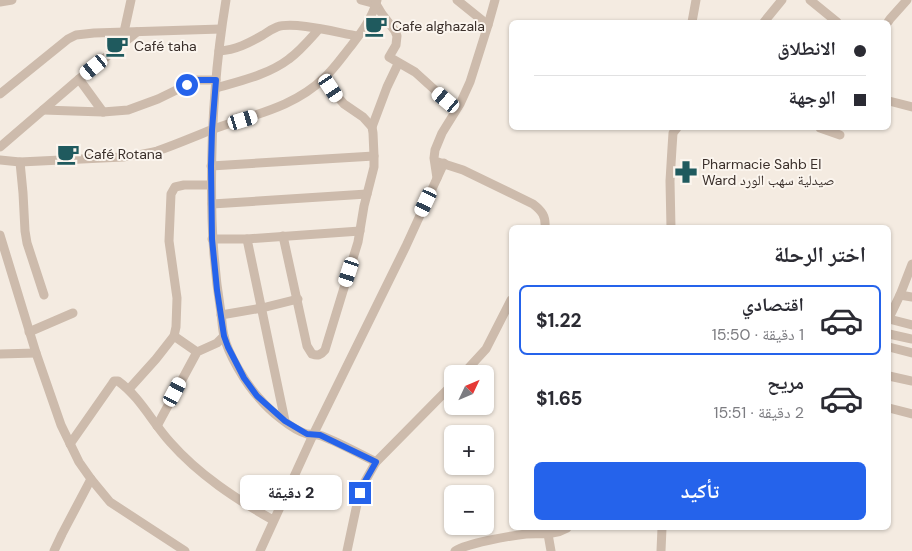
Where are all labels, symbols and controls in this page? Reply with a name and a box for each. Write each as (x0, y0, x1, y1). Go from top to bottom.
cafe icon: Cafe alghazala (363, 13, 389, 39)
place label: Cafe alghazala (392, 17, 485, 35)
cafe icon: Café taha (104, 33, 130, 59)
text: الانطلاق (777, 36, 836, 61)
place label: Café taha (134, 37, 197, 55)
car (77, 52, 110, 82)
car (316, 71, 345, 105)
route start (176, 74, 198, 96)
car (429, 85, 462, 115)
text: الوجهة (788, 85, 836, 110)
car (226, 108, 259, 132)
cafe icon: Café Rotana (55, 141, 81, 167)
place label: Café Rotana (84, 145, 162, 163)
place label: Pharmacie Sahb El Ward صيدلية سهب الورد (702, 155, 834, 189)
pharmacy icon: Pharmacie Sahb El Ward صيدلية سهب الورد (673, 159, 699, 185)
car (412, 185, 439, 219)
text: اختر الرحلة (774, 240, 866, 269)
car (337, 255, 360, 289)
text: اقتصادي (742, 292, 804, 317)
icon: car (819, 298, 864, 343)
text: $1.22 (536, 308, 581, 333)
text: 1 دقيقة · 15:50 (712, 324, 804, 345)
north arrow (444, 365, 494, 415)
map controls (444, 365, 494, 535)
text: مريح (767, 370, 804, 395)
car (161, 375, 188, 409)
icon: car (819, 376, 864, 421)
text: $1.65 (536, 386, 582, 411)
text: 2 دقيقة · 15:51 (714, 402, 804, 423)
button: + (444, 425, 494, 475)
button: تأكيد (534, 462, 866, 520)
callout: 2 دقيقة (240, 476, 342, 510)
text: 2 دقيقة (268, 482, 314, 503)
route end (349, 482, 371, 504)
button: − (444, 485, 494, 535)

